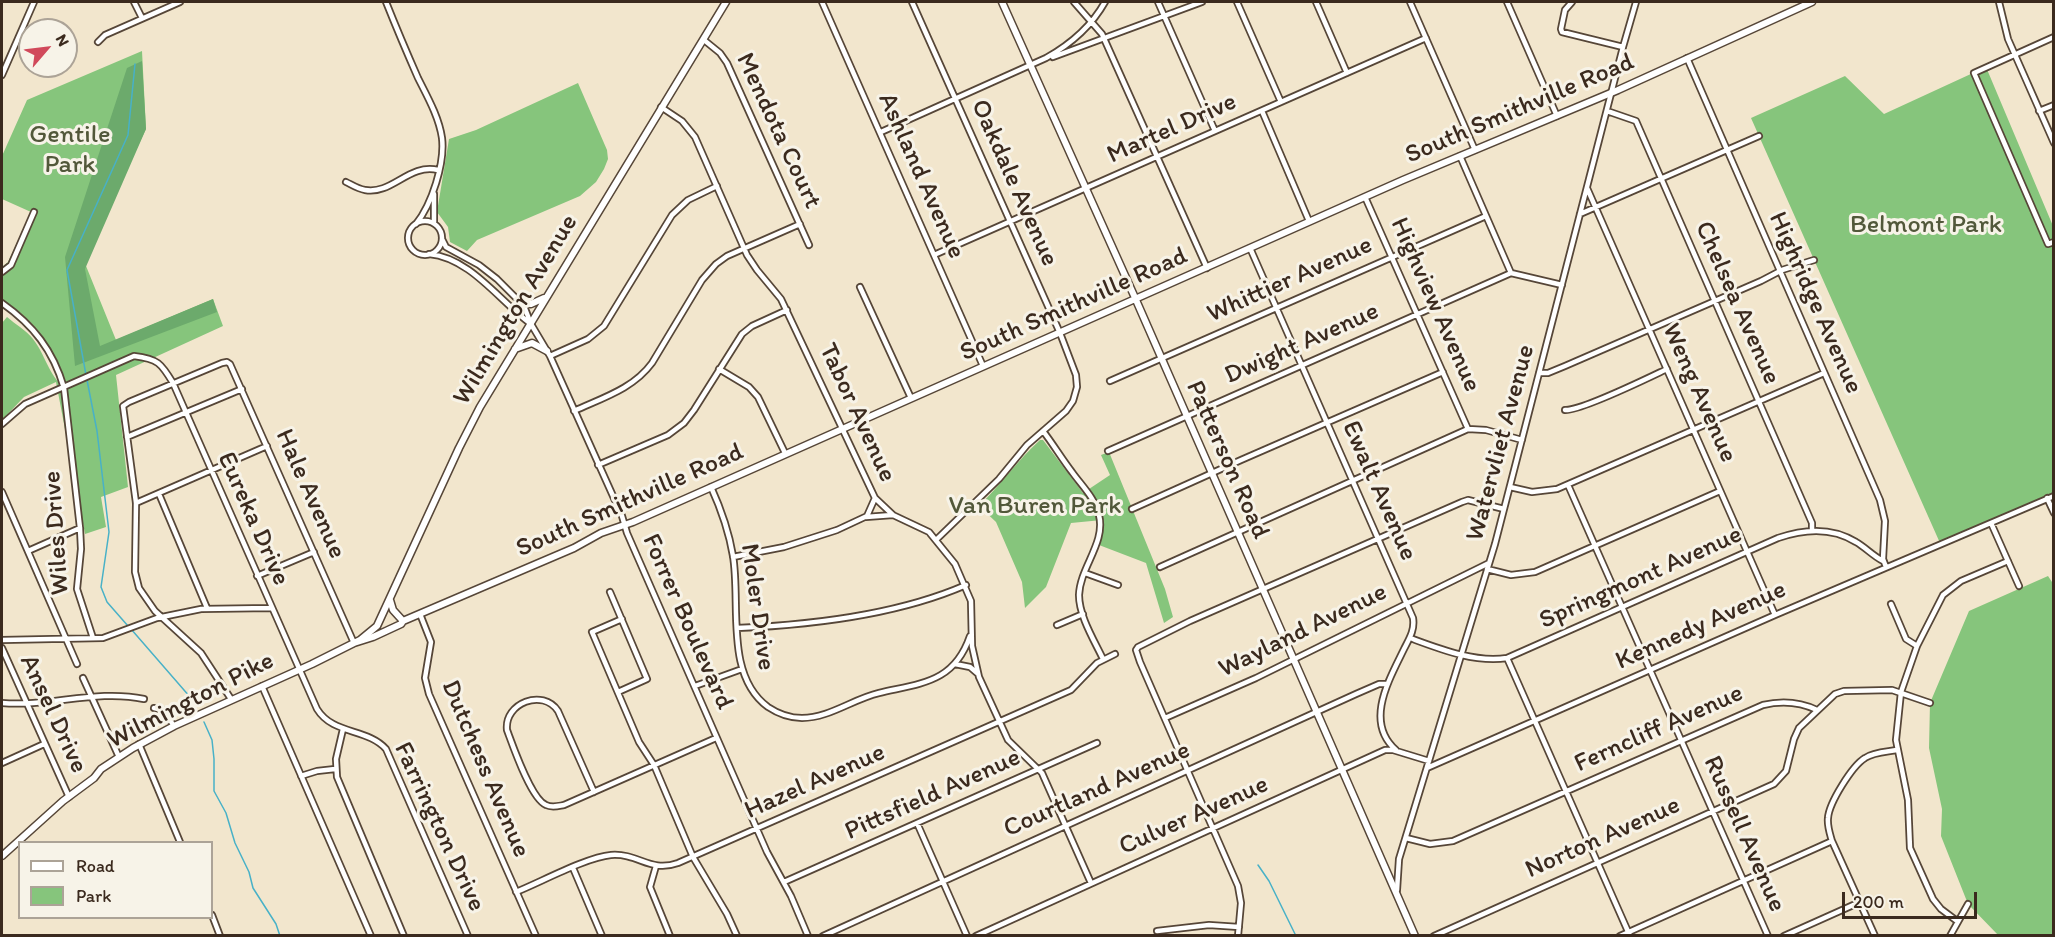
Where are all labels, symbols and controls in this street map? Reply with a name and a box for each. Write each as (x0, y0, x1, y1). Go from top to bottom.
north arrow (18, 18, 78, 78)
text: N (52, 31, 73, 49)
street label: South Smithville Road (1401, 47, 1639, 171)
street label: Mendota Court (728, 48, 828, 214)
street label: Martel Drive (1103, 87, 1241, 171)
street label: Ashland Avenue (871, 88, 971, 264)
street label: Oakdale Avenue (963, 95, 1065, 271)
park label: Gentile Park (29, 119, 111, 180)
street label: Highridge Avenue (1761, 207, 1869, 399)
street label: Wilmington Avenue (447, 209, 585, 411)
park label: Belmont Park (1850, 209, 2002, 241)
street label: Highview Avenue (1383, 213, 1487, 397)
street label: Chelsea Avenue (1687, 217, 1787, 389)
street label: Whittier Avenue (1203, 230, 1377, 330)
street label: South Smithville Road (956, 241, 1192, 369)
street label: Dwight Avenue (1220, 296, 1384, 392)
street label: Weng Avenue (1654, 319, 1744, 467)
street label: Tabor Avenue (811, 339, 903, 487)
street label: Watervliet Avenue (1460, 341, 1542, 545)
street label: Patterson Road (1178, 376, 1276, 544)
street label: Ewalt Avenue (1334, 416, 1424, 566)
street label: Hale Avenue (268, 424, 352, 564)
street label: South Smithville Road (512, 437, 748, 565)
street label: Eureka Drive (210, 448, 296, 590)
street label: Wiles Drive (37, 470, 77, 596)
park label: Van Buren Park (948, 490, 1122, 522)
street label: Springmont Avenue (1535, 519, 1747, 637)
street label: Forrer Boulevard (634, 529, 740, 715)
street label: Moler Drive (733, 542, 781, 672)
street label: Kennedy Avenue (1611, 574, 1791, 678)
street label: Wayland Avenue (1214, 577, 1392, 685)
street label: Wilmington Pike (103, 646, 279, 756)
street label: Ansel Drive (12, 650, 94, 778)
street label: Dutchess Avenue (434, 676, 536, 862)
street label: Ferncliff Avenue (1570, 678, 1748, 780)
street label: Courtland Avenue (999, 735, 1195, 845)
street label: Farrington Drive (386, 737, 492, 917)
street label: Hazel Avenue (740, 737, 890, 827)
street label: Pittsfield Avenue (840, 742, 1026, 848)
street label: Russell Avenue (1696, 751, 1792, 917)
street label: Culver Avenue (1115, 769, 1273, 863)
street label: Norton Avenue (1521, 790, 1685, 886)
legend (18, 841, 213, 919)
text: Road (76, 855, 115, 877)
scale bar (1845, 880, 1980, 918)
text: Park (76, 885, 111, 907)
text: 200 m (1853, 891, 1904, 913)

